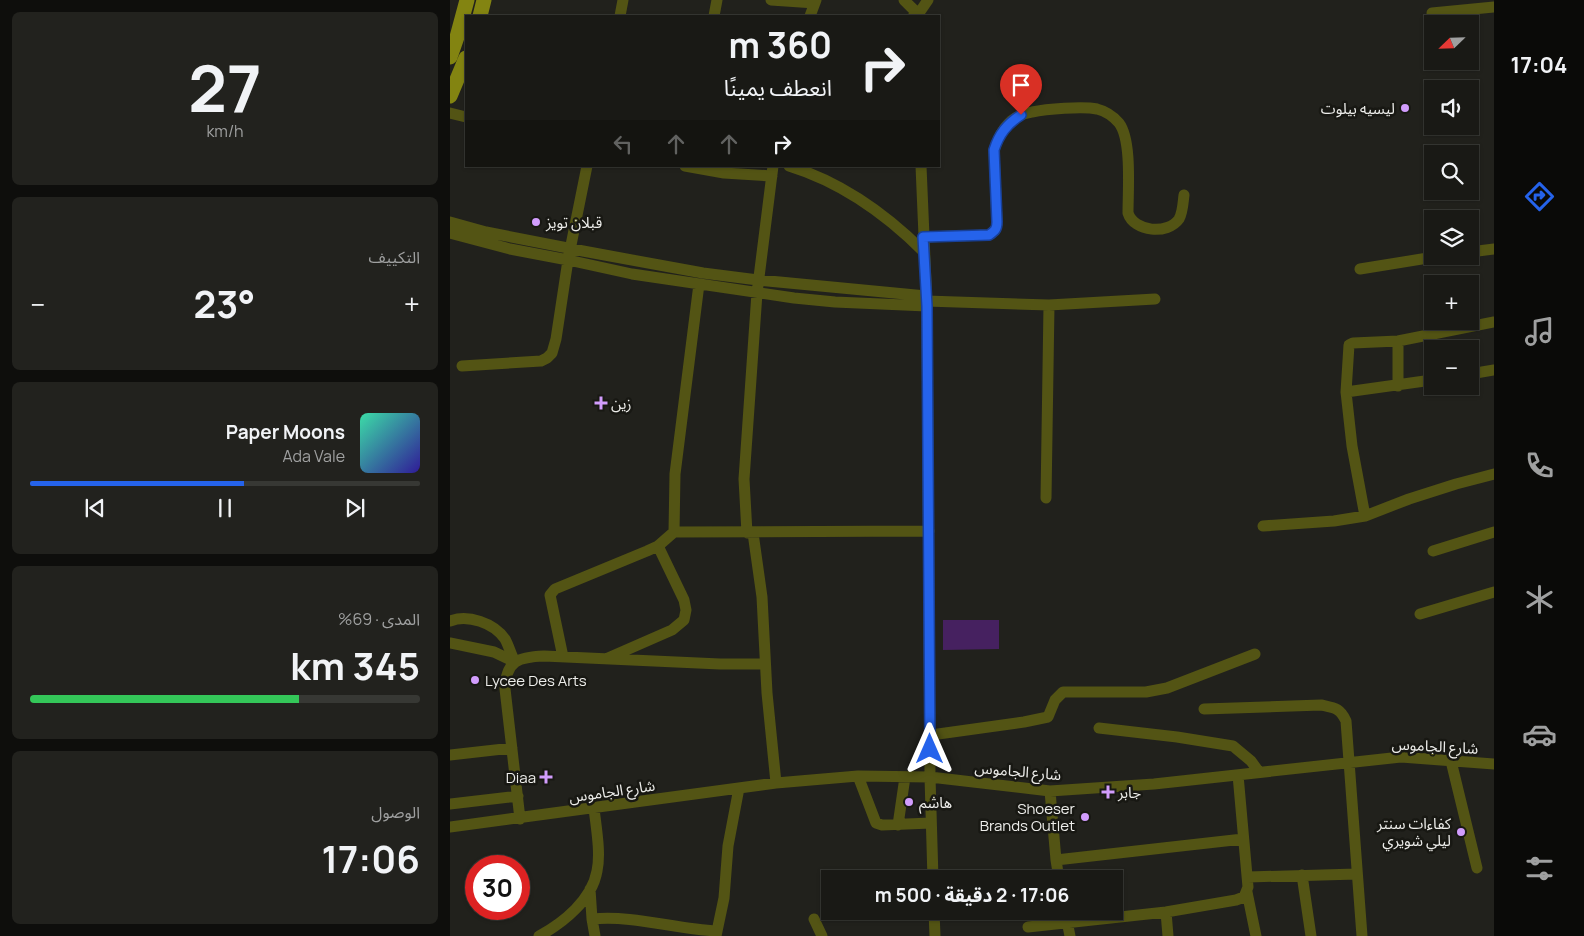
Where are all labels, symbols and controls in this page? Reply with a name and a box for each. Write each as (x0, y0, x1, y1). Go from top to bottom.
north arrow (1424, 15, 1479, 70)
map controls (1424, 15, 1479, 395)
text: 360 m (728, 21, 832, 69)
icon: right (850, 35, 915, 100)
text: 27 (188, 43, 262, 132)
text: 17:04 (1511, 50, 1567, 80)
pin (1000, 64, 1042, 115)
icon: arrive (1007, 71, 1035, 99)
text: انعطف يمينًا (724, 73, 832, 103)
button: sound (1424, 80, 1479, 135)
place label: ليسيه بيلوت (1321, 98, 1395, 119)
marker: ليسيه بيلوت (1399, 102, 1411, 114)
text: km/h (206, 120, 244, 142)
icon: left (609, 130, 637, 158)
icon: ahead (662, 130, 690, 158)
icon: ahead (715, 130, 743, 158)
icon: right (768, 130, 796, 158)
button: search (1424, 145, 1479, 200)
icon: directions (1522, 179, 1557, 214)
button: layers (1424, 210, 1479, 265)
place label: قبلان تويز (545, 212, 602, 233)
marker: قبلان تويز (530, 216, 542, 228)
text: التكييف (368, 246, 420, 268)
button: + (1424, 275, 1479, 330)
text: 23° (194, 277, 255, 329)
text: − (30, 285, 45, 323)
text: + (404, 285, 420, 323)
icon: music (1522, 314, 1557, 349)
button: − (1424, 340, 1479, 395)
place label: زين (611, 393, 632, 414)
marker: زين (595, 397, 607, 409)
text: Paper Moons (226, 419, 345, 445)
text: Ada Vale (282, 445, 345, 467)
icon: phone (1522, 448, 1557, 483)
icon: previous (81, 494, 109, 522)
icon: pause (211, 494, 239, 522)
icon: next (341, 494, 369, 522)
icon: climate (1522, 582, 1557, 617)
text: المدى · 69% (338, 608, 420, 630)
text: 345 km (290, 639, 420, 691)
place label: Lycee Des Arts (485, 670, 587, 691)
marker: Lycee Des Arts (469, 674, 481, 686)
icon: car (1522, 717, 1557, 752)
position arrow (903, 722, 955, 774)
street label: شارع الجاموس (1391, 733, 1479, 761)
street label: شارع الجاموس (974, 757, 1062, 787)
place label: Diaa (506, 767, 536, 788)
marker: Diaa (540, 771, 552, 783)
street label: شارع الجاموس (568, 775, 657, 809)
place label: جابر (1117, 782, 1141, 803)
marker: جابر (1102, 786, 1114, 798)
place label: هاشم (919, 792, 952, 814)
marker: هاشم (903, 796, 915, 808)
place label: Shoeser Brands Outlet (980, 798, 1076, 836)
text: الوصول (371, 801, 420, 823)
marker: Shoeser Brands Outlet (1079, 811, 1091, 823)
place label: كفاءات سنتر ليلي شويري (1376, 813, 1452, 852)
marker: كفاءات سنتر ليلي شويري (1455, 826, 1467, 838)
text: 17:06 (321, 832, 420, 884)
icon: filters (1522, 851, 1557, 886)
speed limit sign: 30 (465, 855, 530, 920)
text: 17:06 · 2 دقيقة · 500 m (875, 882, 1069, 908)

